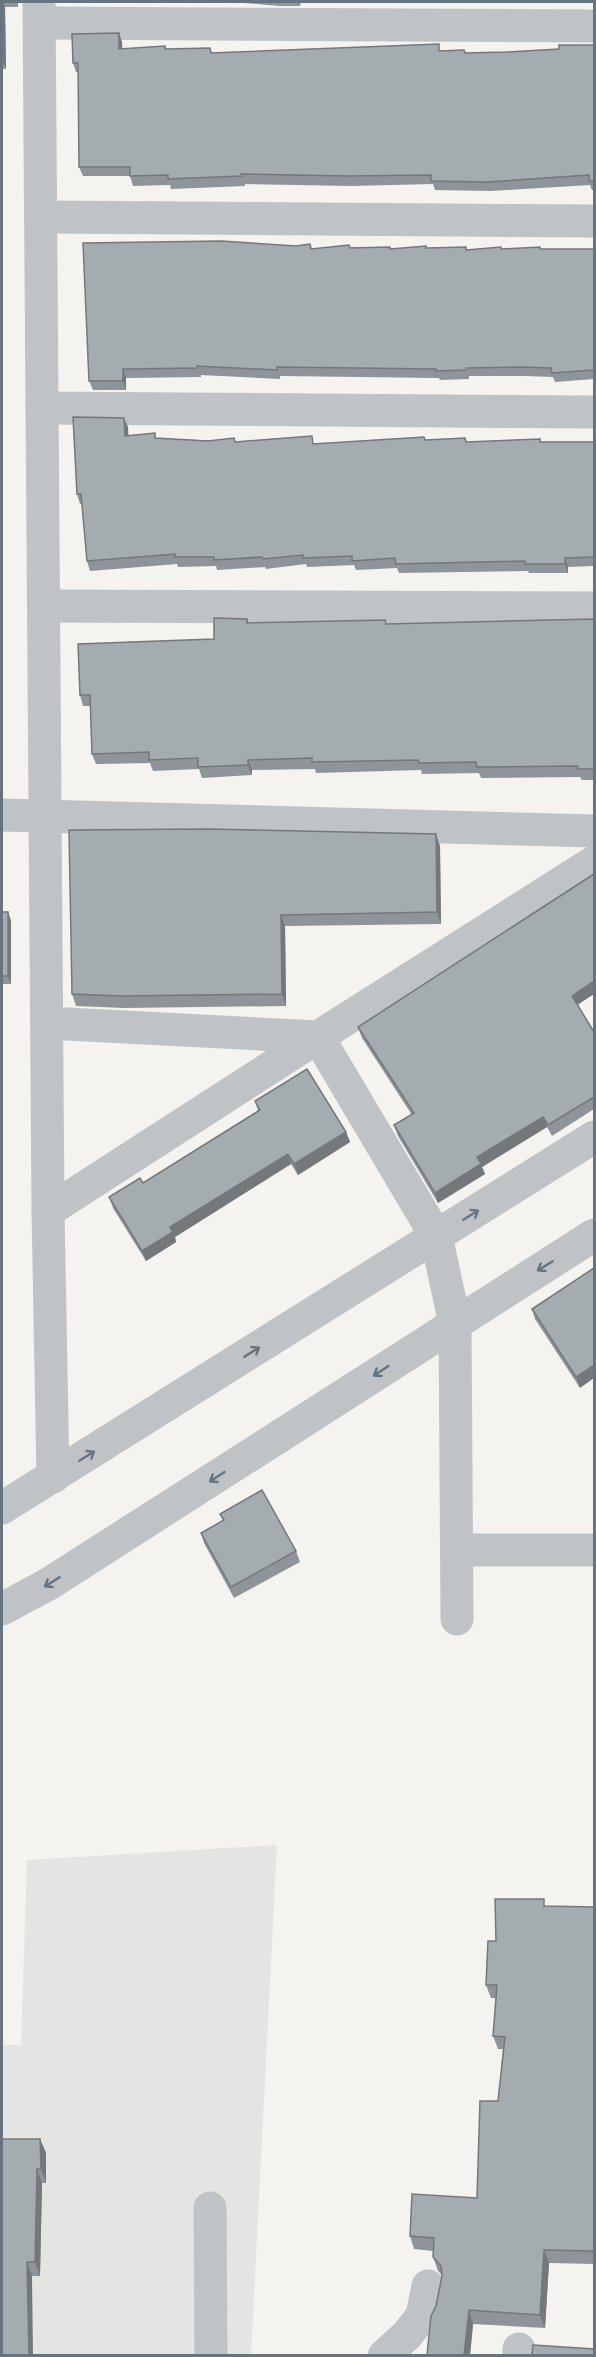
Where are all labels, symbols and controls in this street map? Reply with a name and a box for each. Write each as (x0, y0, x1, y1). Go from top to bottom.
one-way arrow (462, 1208, 479, 1221)
one-way arrow (537, 1261, 554, 1273)
one-way arrow (243, 1345, 260, 1357)
one-way arrow (373, 1366, 390, 1378)
one-way arrow (78, 1449, 95, 1461)
one-way arrow (208, 1470, 225, 1483)
one-way arrow (44, 1576, 61, 1588)

